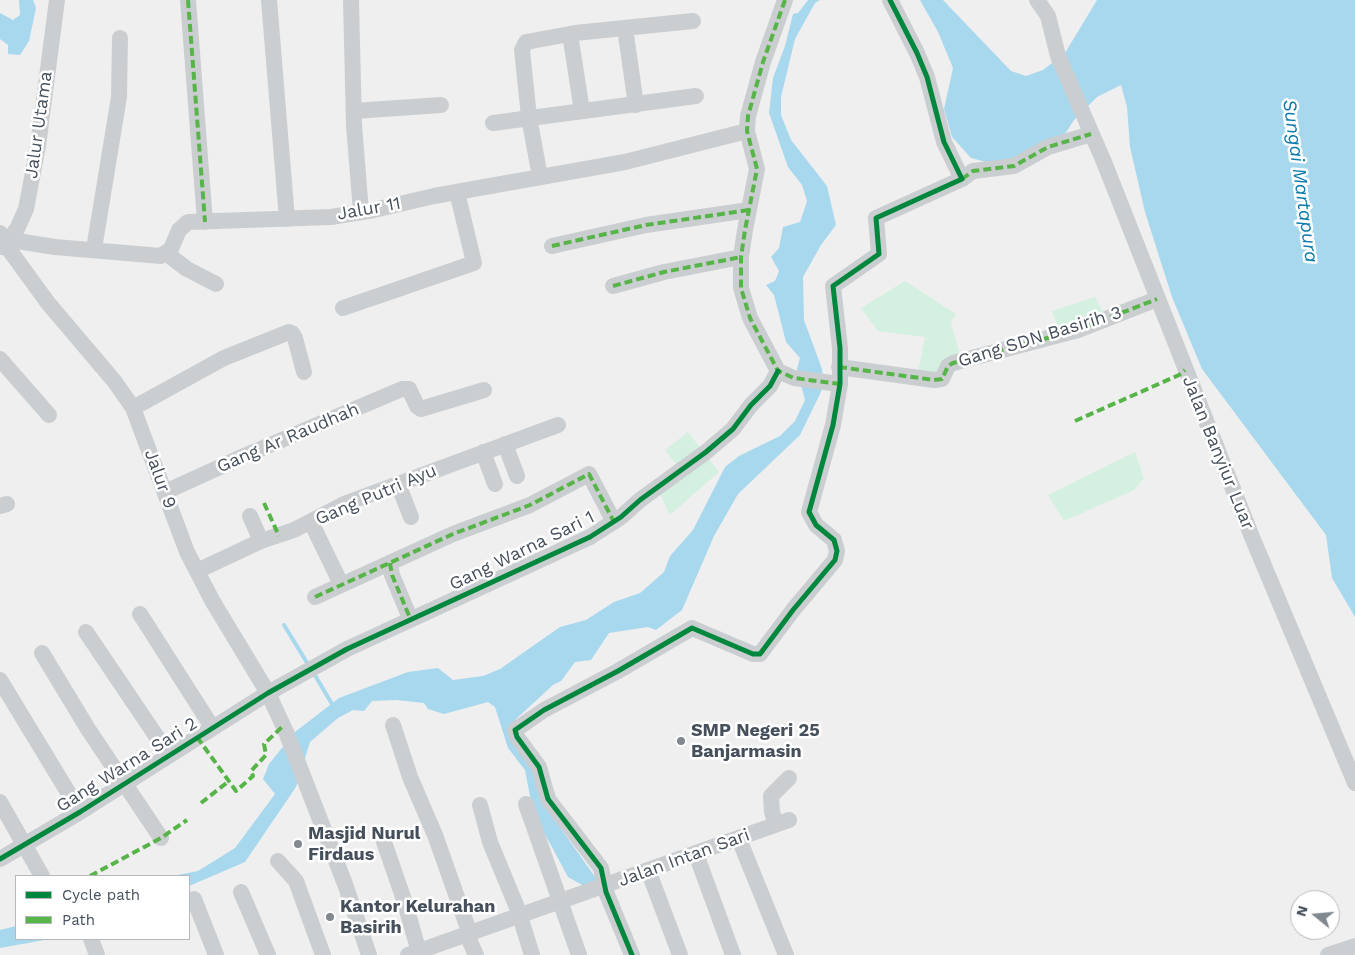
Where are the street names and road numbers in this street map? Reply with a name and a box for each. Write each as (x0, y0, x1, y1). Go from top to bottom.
street label: Jalur Utama (21, 70, 57, 180)
street label: Jalur 11 (336, 193, 402, 225)
street label: Gang SDN Basirih 3 (956, 302, 1124, 372)
street label: Jalan Banyiur Luar (1177, 373, 1259, 533)
street label: Gang Ar Raudhah (214, 398, 362, 478)
street label: Jalur 9 (139, 447, 181, 511)
street label: Gang Putri Ayu (312, 460, 440, 530)
street label: Gang Warna Sari 1 (446, 507, 598, 595)
street label: Gang Warna Sari 2 (53, 713, 201, 817)
street label: Jalan Intan Sari (615, 824, 753, 892)

